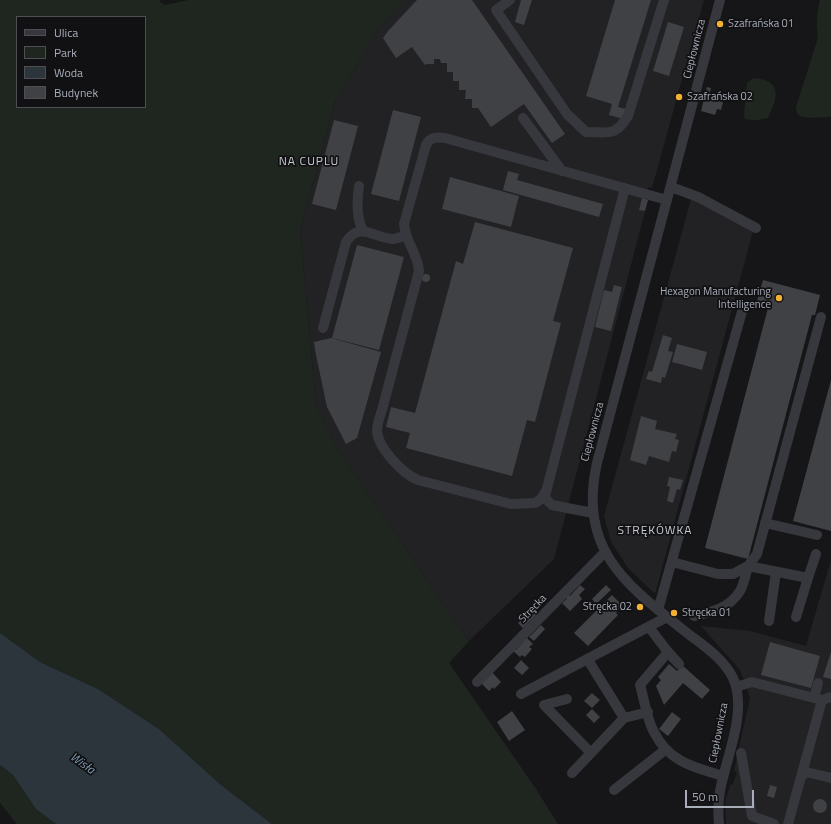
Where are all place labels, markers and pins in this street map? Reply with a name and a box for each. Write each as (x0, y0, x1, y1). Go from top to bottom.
place label: Szafrańska 01 (728, 17, 794, 31)
marker: Szafrańska 01 (715, 19, 725, 29)
place label: Szafrańska 02 (687, 90, 753, 104)
marker: Szafrańska 02 (674, 92, 684, 102)
place label: Hexagon Manufacturing Intelligence (660, 285, 771, 311)
marker: Hexagon Manufacturing Intelligence (774, 293, 784, 303)
place label: Stręcka 02 (583, 600, 632, 614)
marker: Stręcka 02 (635, 602, 645, 612)
place label: Stręcka 01 (682, 606, 731, 620)
marker: Stręcka 01 (669, 608, 679, 618)

